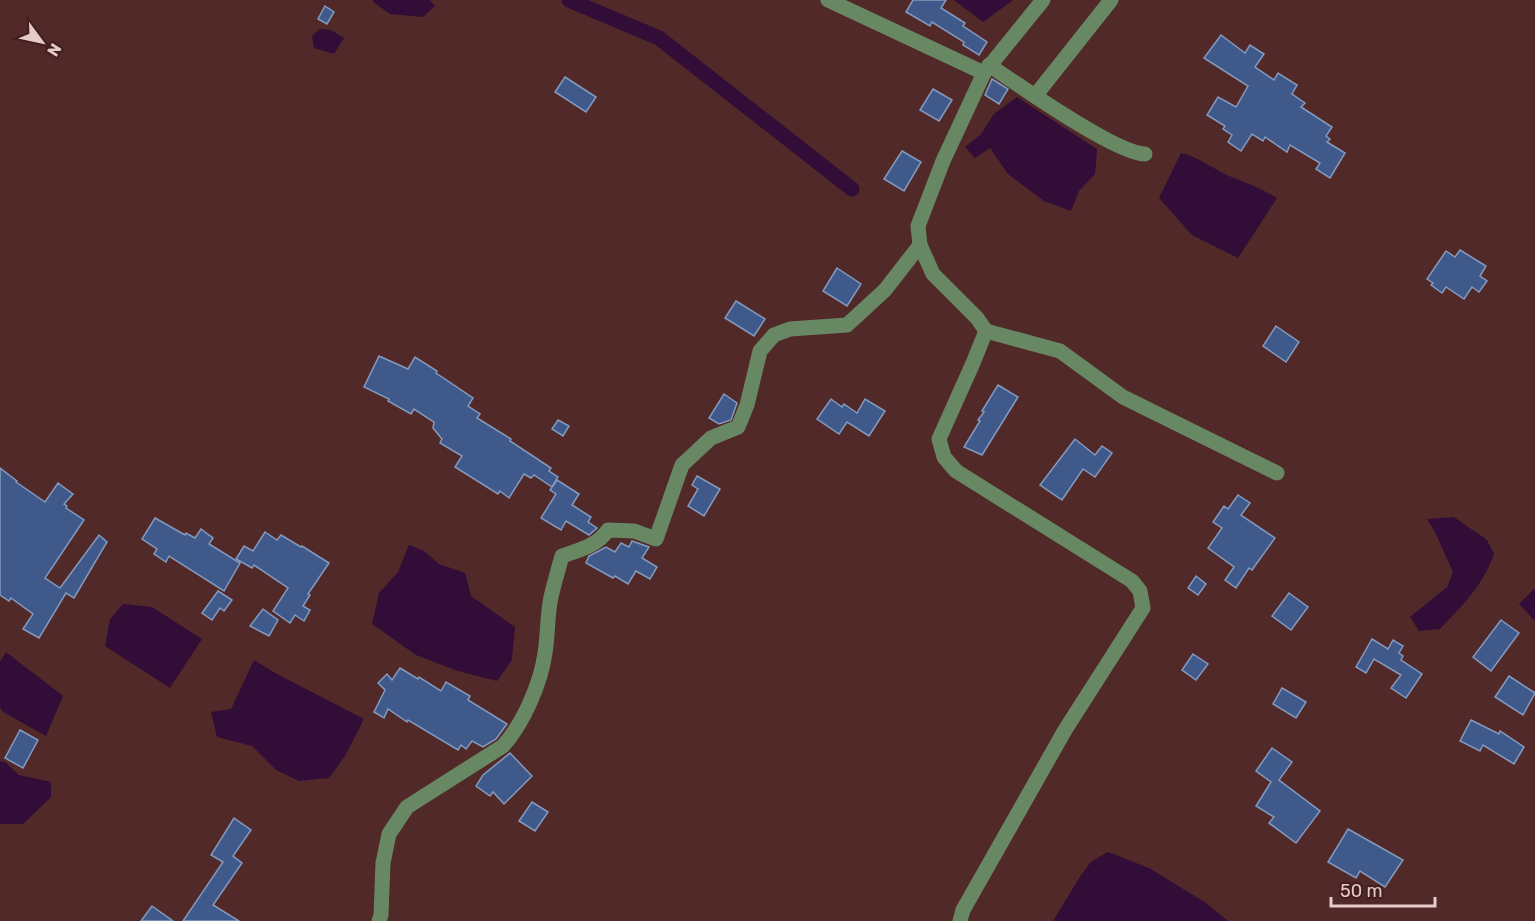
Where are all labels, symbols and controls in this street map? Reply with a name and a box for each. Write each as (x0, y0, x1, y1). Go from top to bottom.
north arrow (12, 12, 72, 72)
text: N (43, 40, 65, 60)
scale bar (1331, 870, 1434, 908)
text: 50 m (1340, 880, 1383, 902)

